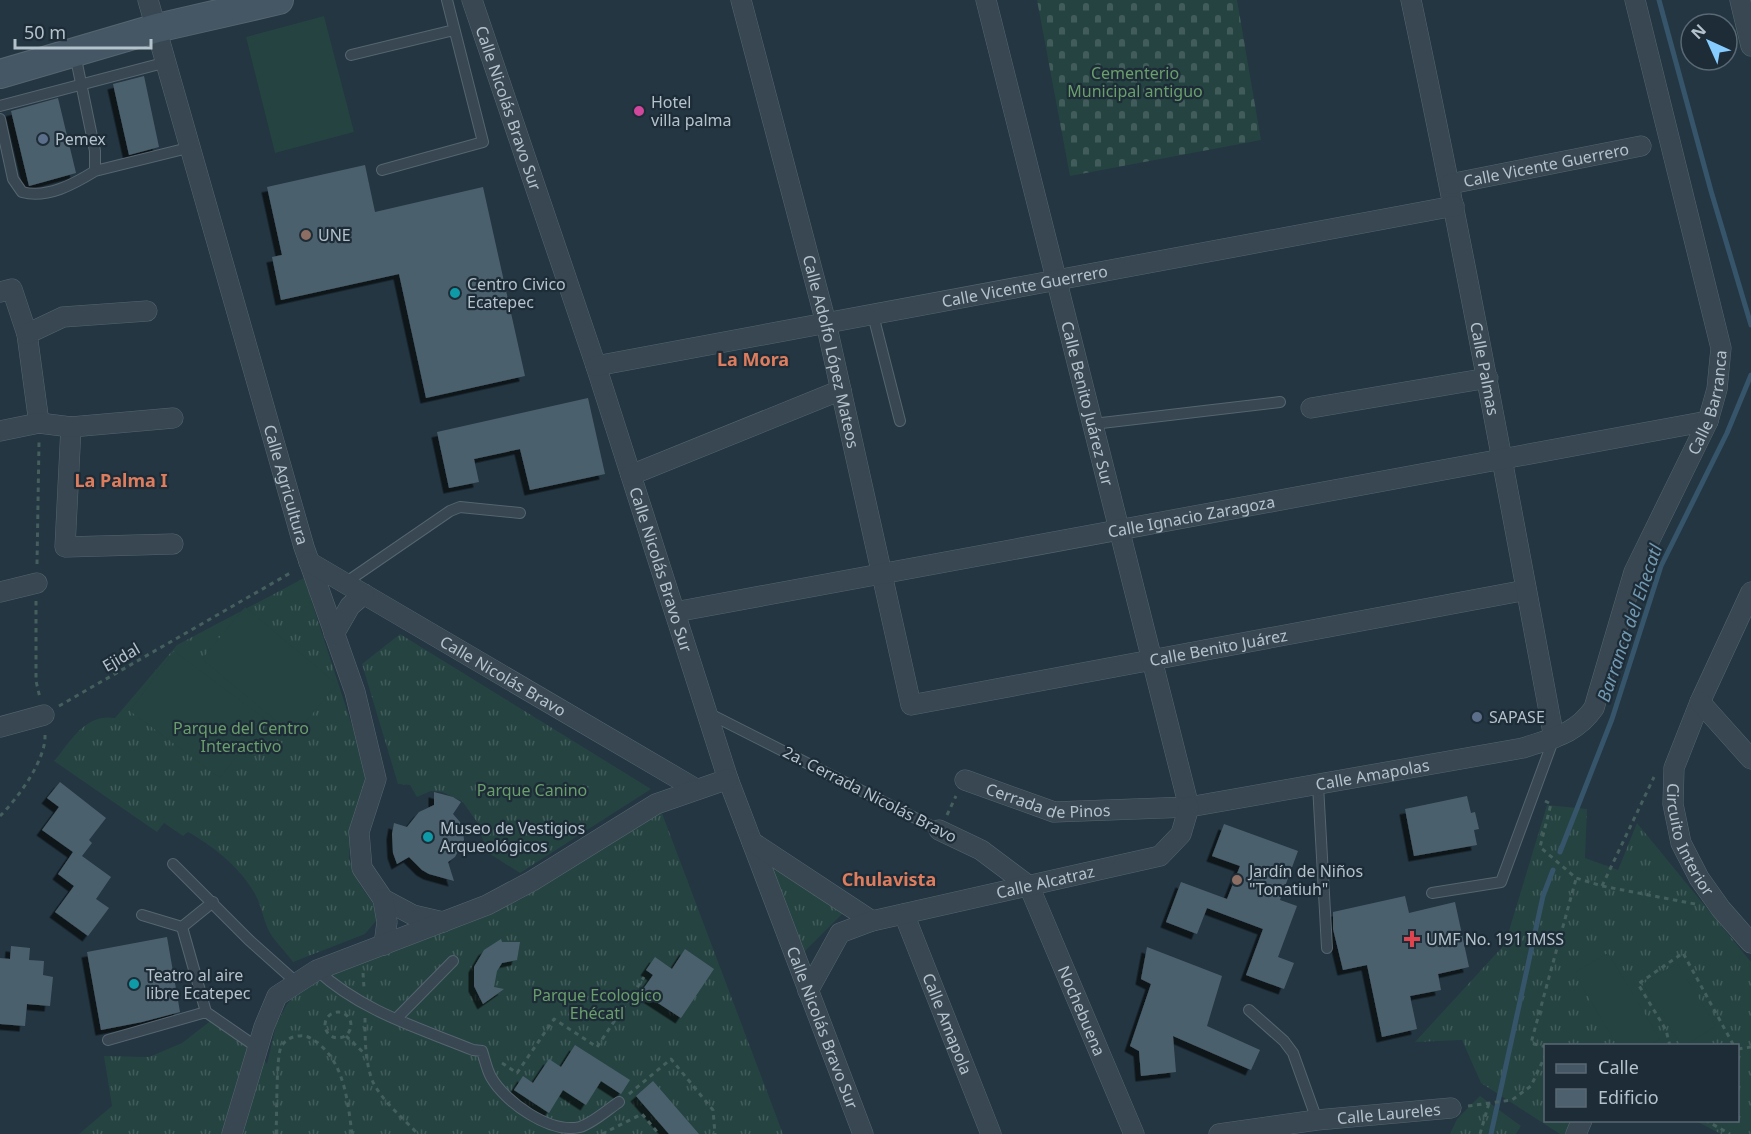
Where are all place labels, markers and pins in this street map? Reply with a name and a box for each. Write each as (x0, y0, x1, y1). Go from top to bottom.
place label: Hotel villa palma (651, 91, 732, 131)
marker: Hotel villa palma (632, 104, 646, 118)
place label: Pemex (55, 128, 106, 150)
marker: Pemex (36, 132, 50, 146)
place label: UNE (318, 224, 351, 246)
marker: UNE (299, 228, 313, 242)
place label: Centro Civico Ecatepec (467, 273, 566, 313)
marker: Centro Civico Ecatepec (448, 286, 462, 300)
place label: SAPASE (1489, 706, 1545, 728)
marker: SAPASE (1470, 710, 1484, 724)
place label: Museo de Vestigios Arqueológicos (440, 817, 585, 857)
marker: Museo de Vestigios Arqueológicos (421, 830, 435, 844)
place label: Jardín de Niños "Tonatiuh" (1247, 860, 1363, 900)
marker: Jardín de Niños "Tonatiuh" (1230, 873, 1244, 887)
place label: UMF No. 191 IMSS (1426, 928, 1564, 950)
marker: UMF No. 191 IMSS (1403, 930, 1421, 948)
place label: Teatro al aire libre Ecatepec (146, 964, 251, 1004)
marker: Teatro al aire libre Ecatepec (127, 977, 141, 991)

